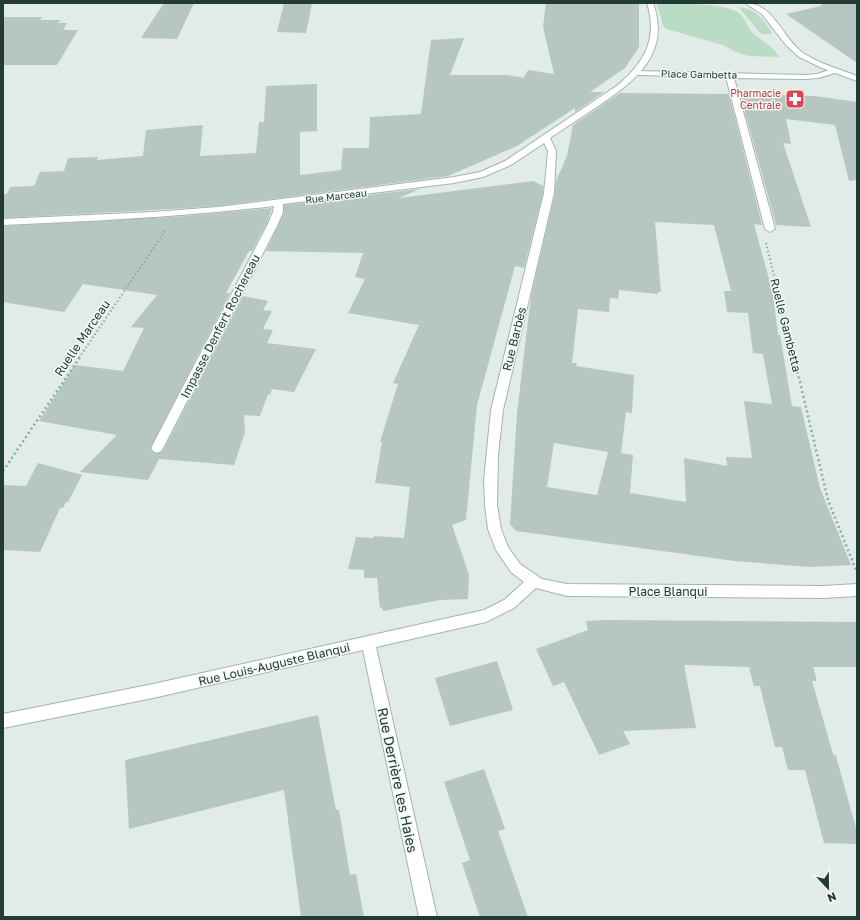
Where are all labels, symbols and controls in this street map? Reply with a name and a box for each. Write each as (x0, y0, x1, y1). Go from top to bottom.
street label: Place Gambetta (661, 67, 737, 81)
place label: Pharmacie Centrale (730, 87, 781, 111)
pharmacy icon: Pharmacie Centrale (784, 88, 806, 110)
street label: Rue Marceau (305, 186, 367, 206)
street label: Impasse Denfert Rochereau (177, 251, 263, 401)
street label: Ruelle Gambetta (767, 277, 805, 373)
street label: Ruelle Marceau (51, 297, 113, 379)
street label: Rue Barbès (499, 305, 529, 373)
street label: Place Blanqui (629, 584, 707, 599)
street label: Rue Louis-Auguste Blanqui (197, 639, 351, 689)
street label: Rue Derrière les Haies (374, 706, 422, 854)
north arrow (808, 868, 848, 908)
text: N (826, 890, 838, 905)

